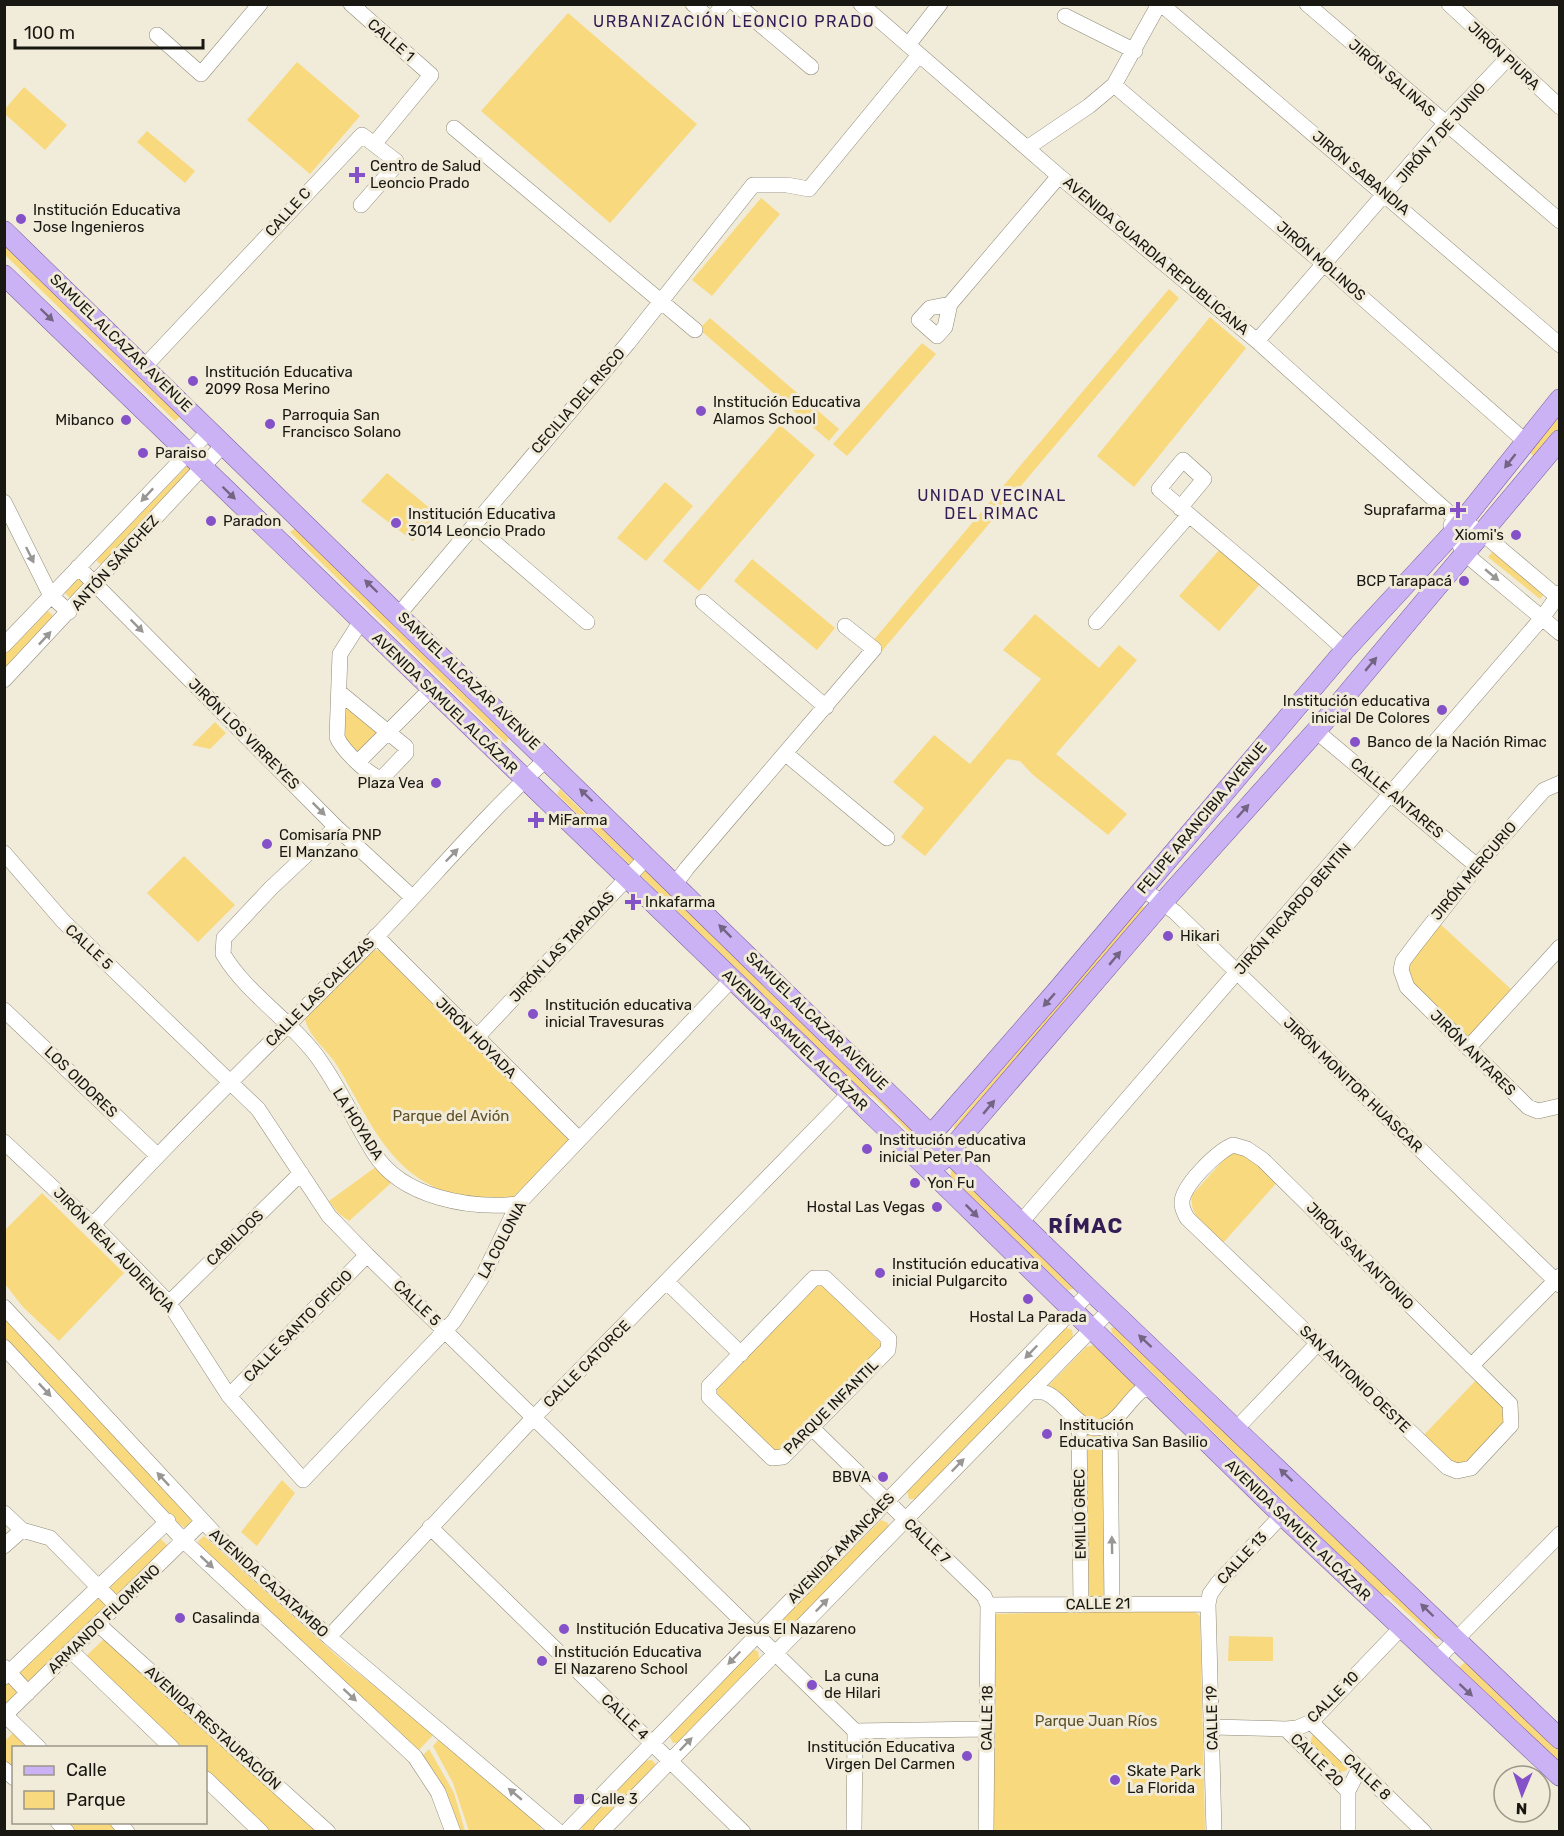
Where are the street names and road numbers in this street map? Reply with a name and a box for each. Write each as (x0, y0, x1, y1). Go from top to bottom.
street label: CALLE 1 (364, 15, 418, 65)
street label: JIRÓN PIURA (1464, 18, 1544, 94)
street label: JIRÓN SALINAS (1345, 35, 1439, 121)
street label: JIRÓN 7 DE JUNIO (1393, 79, 1489, 187)
street label: JIRÓN SABANDIA (1309, 127, 1413, 219)
street label: AVENIDA GUARDIA REPUBLICANA (1060, 173, 1252, 339)
street label: CALLE C (261, 184, 315, 240)
street label: JIRÓN MOLINOS (1273, 217, 1369, 305)
street label: SAMUEL ALCAZAR AVENUE (46, 270, 196, 416)
street label: CECILIA DEL RISCO (527, 345, 629, 457)
street label: ANTÓN SÁNCHEZ (68, 512, 162, 614)
street label: SAMUEL ALCAZAR AVENUE (394, 608, 544, 754)
street label: AVENIDA SAMUEL ALCÁZAR (368, 629, 522, 777)
street label: JIRÓN LOS VIRREYES (185, 675, 303, 793)
street label: FELIPE ARANCIBIA AVENUE (1133, 739, 1271, 897)
street label: CALLE ANTARES (1347, 754, 1447, 842)
street label: JIRÓN MERCURIO (1428, 818, 1520, 924)
street label: JIRÓN RICARDO BENTIN (1231, 840, 1355, 978)
street label: JIRÓN LAS TAPADAS (506, 888, 618, 1006)
street label: CALLE 5 (61, 920, 117, 974)
street label: CALLE LAS CALEZAS (262, 934, 378, 1050)
street label: SAMUEL ALCAZAR AVENUE (742, 948, 892, 1094)
street label: AVENIDA SAMUEL ALCÁZAR (718, 966, 872, 1114)
street label: JIRÓN HOYADA (432, 994, 520, 1082)
street label: JIRÓN ANTARES (1426, 1006, 1520, 1100)
street label: JIRÓN MONITOR HUASCAR (1280, 1014, 1426, 1156)
street label: LOS OIDORES (41, 1043, 121, 1121)
street label: LA HOYADA (329, 1085, 387, 1163)
street label: JIRÓN REAL AUDIENCIA (50, 1184, 178, 1316)
street label: LA COLONIA (474, 1198, 530, 1282)
street label: JIRÓN SAN ANTONIO (1303, 1199, 1417, 1313)
street label: CABILDOS (203, 1206, 267, 1270)
street label: CALLE SANTO OFICIO (240, 1266, 356, 1386)
street label: CALLE 5 (390, 1276, 444, 1330)
street label: CALLE CATORCE (540, 1317, 634, 1411)
street label: SAN ANTONIO OESTE (1296, 1322, 1414, 1436)
street label: PARQUE INFANTIL (780, 1355, 883, 1458)
street label: AVENIDA SAMUEL ALCÁZAR (1221, 1456, 1375, 1604)
street label: EMILIO GREC (1070, 1469, 1090, 1559)
street label: AVENIDA AMANCAES (784, 1489, 898, 1607)
street label: CALLE 7 (900, 1515, 954, 1568)
street label: AVENIDA CAJATAMBO (206, 1525, 332, 1641)
street label: CALLE 13 (1213, 1528, 1271, 1588)
street label: ARMANDO FILOMENO (44, 1561, 164, 1677)
street label: CALLE 21 (1065, 1594, 1131, 1614)
street label: AVENIDA RESTAURACIÓN (141, 1662, 285, 1794)
street label: CALLE 10 (1303, 1667, 1363, 1727)
street label: CALLE 18 (977, 1685, 997, 1751)
street label: CALLE 19 (1202, 1685, 1222, 1751)
street label: CALLE 4 (598, 1690, 652, 1744)
street label: CALLE 20 (1287, 1730, 1347, 1790)
street label: CALLE 8 (1339, 1750, 1395, 1804)

